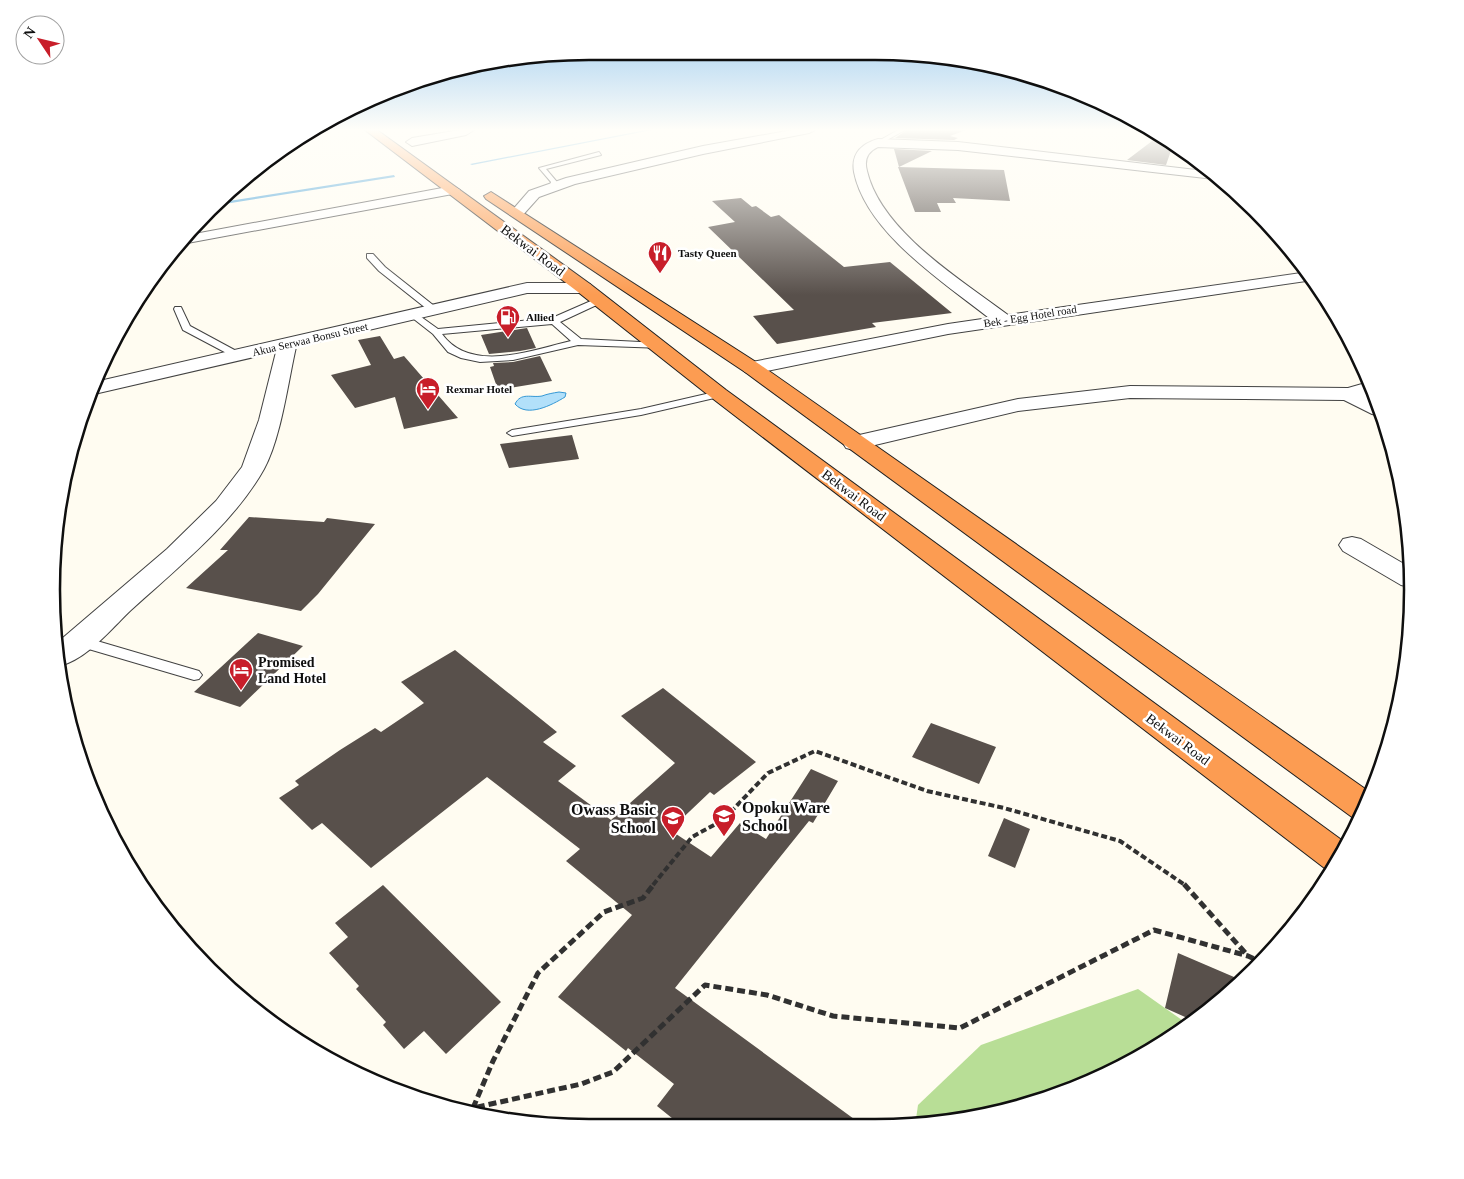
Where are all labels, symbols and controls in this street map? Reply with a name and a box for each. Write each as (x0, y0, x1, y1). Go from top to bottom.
north arrow (15, 15, 65, 65)
text: N (21, 24, 39, 41)
street label: Bekwai Road (498, 222, 567, 279)
restaurant icon: Tasty Queen (647, 240, 673, 274)
place label: Tasty Queen (678, 247, 737, 259)
street label: Bek - Egg Hotel road (983, 303, 1078, 329)
fuel station icon: Allied (495, 304, 521, 338)
place label: Allied (526, 311, 554, 323)
street label: Akua Serwaa Bonsu Street (251, 320, 369, 358)
hotel icon: Rexmar Hotel (415, 376, 441, 410)
place label: Rexmar Hotel (446, 383, 512, 395)
street label: Bekwai Road (819, 467, 888, 524)
place label: Promised Land Hotel (258, 655, 326, 686)
hotel icon: Promised Land Hotel (228, 657, 254, 691)
street label: Bekwai Road (1143, 711, 1212, 768)
place label: Opoku Ware School (742, 799, 830, 834)
place label: Owass Basic School (571, 801, 657, 836)
school or university icon: Opoku Ware School (711, 803, 737, 837)
school or university icon: Owass Basic School (660, 805, 686, 839)

